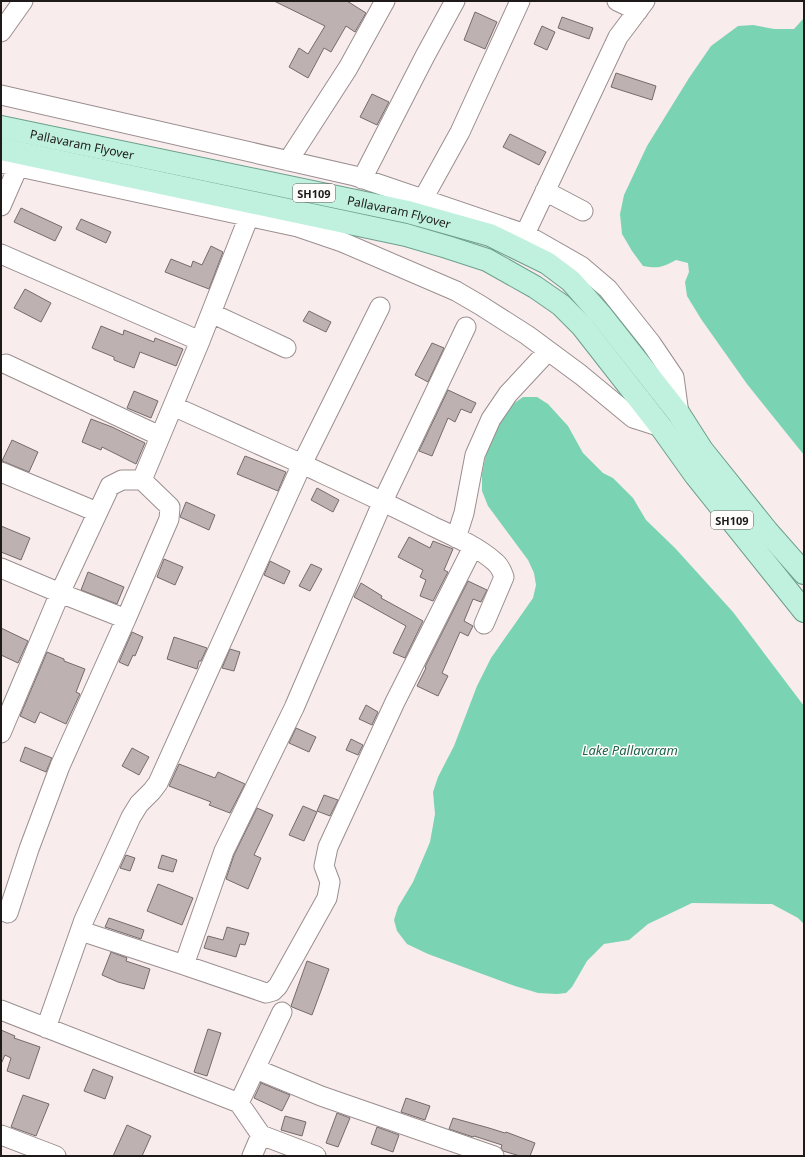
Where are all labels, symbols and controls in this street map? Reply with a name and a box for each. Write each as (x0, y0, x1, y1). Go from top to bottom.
street label: Pallavaram Flyover (29, 125, 136, 163)
road number: SH109 (293, 184, 335, 202)
street label: Pallavaram Flyover (346, 191, 453, 232)
road number: SH109 (711, 511, 753, 529)
water label: Lake Pallavaram (582, 741, 678, 759)

